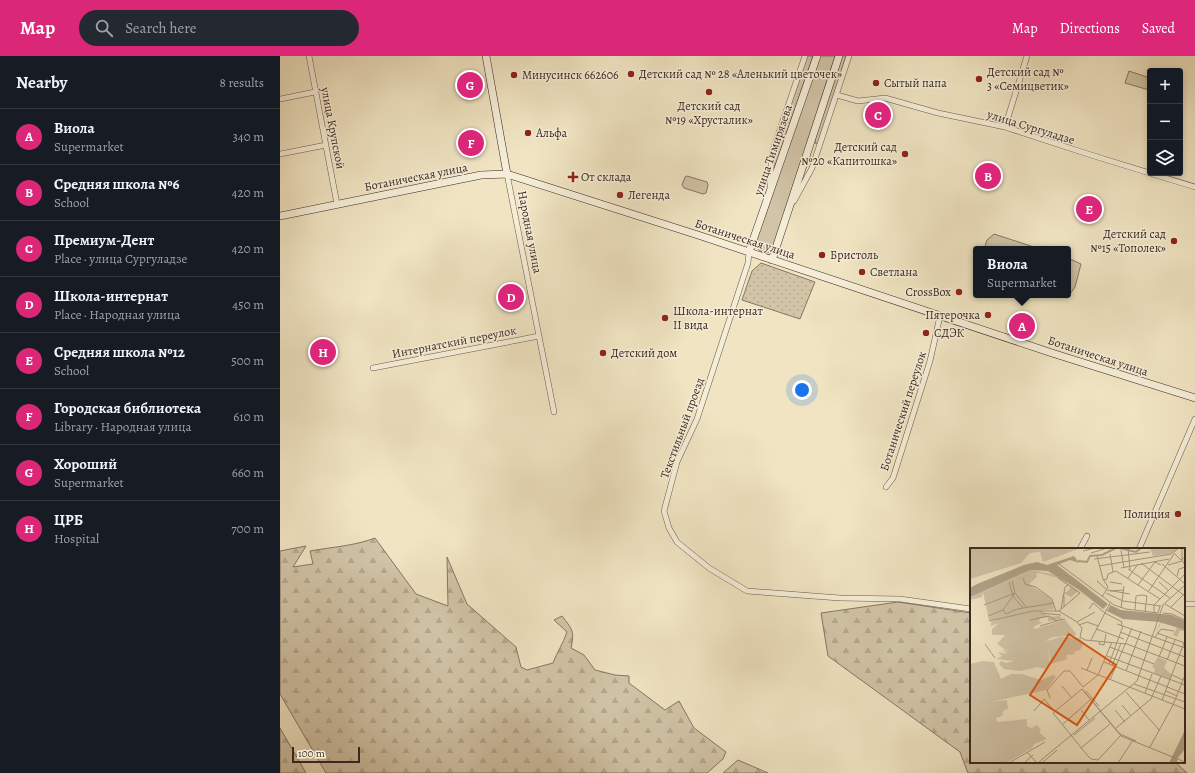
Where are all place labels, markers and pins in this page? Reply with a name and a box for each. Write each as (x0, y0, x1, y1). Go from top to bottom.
place label: Детский сад № 3 «Семицветик» (987, 64, 1069, 94)
place label: Детский сад № 28 «Аленький цветочек» (639, 66, 842, 82)
place label: Минусинск 662606 (522, 67, 619, 83)
marker: Детский сад № 28 «Аленький цветочек» (626, 69, 636, 79)
pin: G (457, 70, 483, 100)
marker: Минусинск 662606 (509, 70, 519, 80)
marker: Детский сад № 3 «Семицветик» (974, 74, 984, 84)
place label: Сытый папа (884, 75, 947, 91)
marker: Сытый папа (871, 78, 881, 88)
marker: Детский сад №19 «Хрусталик» (704, 87, 714, 97)
place label: Детский сад №19 «Хрусталик» (665, 98, 753, 128)
pin: C (865, 100, 891, 130)
place label: Альфа (535, 125, 568, 141)
pin: F (458, 128, 484, 158)
marker: Альфа (523, 128, 533, 138)
place label: Детский сад №20 «Капитошка» (801, 139, 897, 169)
marker: Детский сад №20 «Капитошка» (900, 149, 910, 159)
pin: B (975, 161, 1001, 191)
place label: От склада (581, 169, 632, 185)
marker: От склада (568, 172, 578, 182)
place label: Легенда (628, 187, 670, 203)
marker: Легенда (615, 190, 625, 200)
pin: E (1076, 194, 1102, 224)
place label: Детский сад №15 «Тополек» (1090, 226, 1166, 256)
marker: Детский сад №15 «Тополек» (1169, 236, 1179, 246)
place label: Бристоль (830, 247, 879, 263)
marker: Бристоль (817, 250, 827, 260)
place label: Светлана (870, 264, 918, 280)
marker: Светлана (857, 267, 867, 277)
pin: D (498, 282, 524, 312)
place label: CrossBox (906, 284, 951, 300)
marker: CrossBox (954, 287, 964, 297)
place label: Школа-интернат II вида (673, 303, 763, 333)
place label: Пятерочка (925, 307, 980, 323)
marker: Пятерочка (983, 310, 993, 320)
pin: A (1009, 311, 1035, 341)
marker: Школа-интернат II вида (660, 313, 670, 323)
place label: СДЭК (934, 325, 965, 341)
marker: СДЭК (921, 328, 931, 338)
pin: H (310, 337, 336, 367)
place label: Детский дом (611, 345, 677, 361)
marker: Детский дом (598, 348, 608, 358)
place label: Полиция (1123, 506, 1170, 522)
marker: Полиция (1173, 509, 1183, 519)

